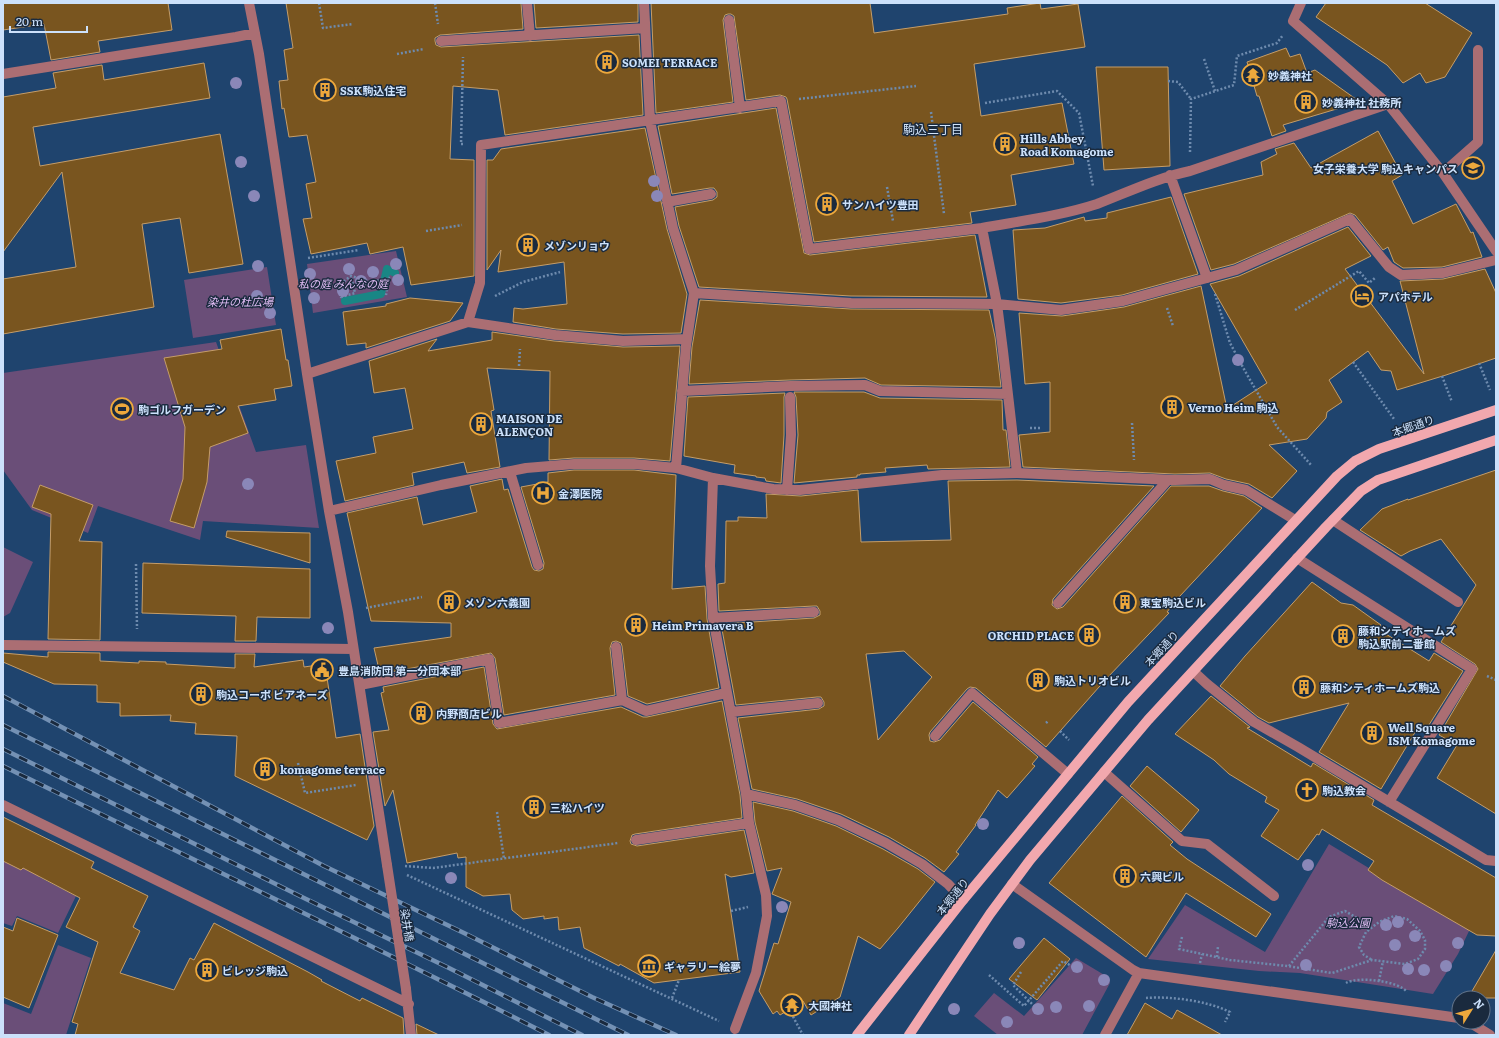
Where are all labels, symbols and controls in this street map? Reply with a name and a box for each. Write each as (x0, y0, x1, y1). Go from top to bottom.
scale bar (10, 8, 87, 34)
text: 20 m (16, 12, 43, 30)
building icon: SOMEI TERRACE (594, 49, 620, 75)
place label: SOMEI TERRACE (622, 54, 717, 70)
temple icon: 妙義神社 (1240, 62, 1266, 88)
place label: 妙義神社 (1268, 67, 1312, 83)
building icon: SSK駒込住宅 (312, 77, 338, 103)
place label: SSK駒込住宅 (340, 82, 406, 98)
building icon: 妙義神社 社務所 (1293, 89, 1319, 115)
place label: 妙義神社 社務所 (1322, 94, 1401, 110)
district label: 駒込三丁目 (903, 120, 963, 138)
place label: Hills Abbey Road Komagome (1020, 130, 1113, 159)
building icon: Hills Abbey Road Komagome (992, 131, 1018, 157)
school or university icon: 女子栄養大学 駒込キャンパス (1460, 155, 1486, 181)
place label: 女子栄養大学 駒込キャンパス (1313, 160, 1458, 176)
building icon: サンハイツ豊田 (814, 191, 840, 217)
place label: サンハイツ豊田 (842, 196, 919, 212)
building icon: メゾンリョウ (515, 232, 541, 258)
place label: メゾンリョウ (544, 237, 610, 253)
park label: 私の庭 みんなの庭 (298, 275, 390, 291)
hotel icon: アパホテル (1349, 283, 1375, 309)
place label: アパホテル (1378, 288, 1433, 304)
park label: 染井の杜広場 (207, 293, 275, 309)
building icon: Verno Heim 駒込 (1159, 394, 1185, 420)
sports icon: 駒ゴルフガーデン (109, 396, 135, 422)
place label: Verno Heim 駒込 (1188, 399, 1279, 415)
place label: 駒ゴルフガーデン (138, 401, 226, 417)
place label: MAISON DE ALENÇON (496, 410, 562, 439)
street label: 本郷通り (1390, 410, 1436, 440)
building icon: MAISON DE ALENÇON (468, 411, 494, 437)
hospital icon: 金澤医院 (530, 480, 556, 506)
place label: 金澤医院 (558, 485, 602, 501)
building icon: メゾン六義園 (436, 589, 462, 615)
building icon: 東宝駒込ビル (1112, 589, 1138, 615)
place label: メゾン六義園 (464, 594, 530, 610)
place label: 東宝駒込ビル (1140, 594, 1206, 610)
building icon: Heim Primavera B (623, 612, 649, 638)
place label: Heim Primavera B (652, 617, 754, 633)
building icon: ORCHID PLACE (1076, 622, 1102, 648)
place label: 藤和シティホームズ 駒込駅前二番館 (1358, 622, 1456, 651)
building icon: 藤和シティホームズ 駒込駅前二番館 (1330, 623, 1356, 649)
street label: 本郷通り (1140, 626, 1182, 670)
place label: ORCHID PLACE (988, 627, 1074, 643)
public building icon: 豊島消防団 第一分団本部 (309, 657, 335, 683)
place label: 豊島消防団 第一分団本部 (338, 662, 461, 678)
building icon: 駒込トリオビル (1025, 667, 1051, 693)
place label: 駒込トリオビル (1054, 672, 1131, 688)
building icon: 藤和シティホームズ駒込 (1291, 674, 1317, 700)
place label: 藤和シティホームズ駒込 (1320, 679, 1440, 695)
building icon: 駒込コーポ ビアネーズ (188, 681, 214, 707)
place label: 駒込コーポ ビアネーズ (216, 686, 328, 702)
building icon: 内野商店ビル (408, 700, 434, 726)
place label: 内野商店ビル (436, 705, 502, 721)
place label: Well Square ISM Komagome (1388, 719, 1475, 748)
building icon: Well Square ISM Komagome (1359, 720, 1385, 746)
building icon: komagome terrace (252, 756, 278, 782)
place label: komagome terrace (280, 761, 385, 777)
church icon: 駒込教会 (1294, 777, 1320, 803)
place label: 駒込教会 (1322, 782, 1366, 798)
building icon: 三松ハイツ (521, 794, 547, 820)
place label: 三松ハイツ (550, 799, 605, 815)
building icon: 六興ビル (1112, 863, 1138, 889)
place label: 六興ビル (1140, 868, 1184, 884)
street label: 本郷通り (932, 874, 972, 918)
street label: 染井橋 (398, 907, 418, 943)
park label: 駒込公園 (1326, 914, 1372, 930)
museum icon: ギャラリー絵夢 (636, 953, 662, 979)
building icon: ビレッジ駒込 (194, 957, 220, 983)
place label: ギャラリー絵夢 (664, 958, 741, 974)
place label: ビレッジ駒込 (222, 962, 288, 978)
north arrow (1451, 990, 1491, 1030)
temple icon: 大國神社 (779, 992, 805, 1018)
text: N (1471, 995, 1489, 1012)
place label: 大國神社 (808, 997, 852, 1013)

